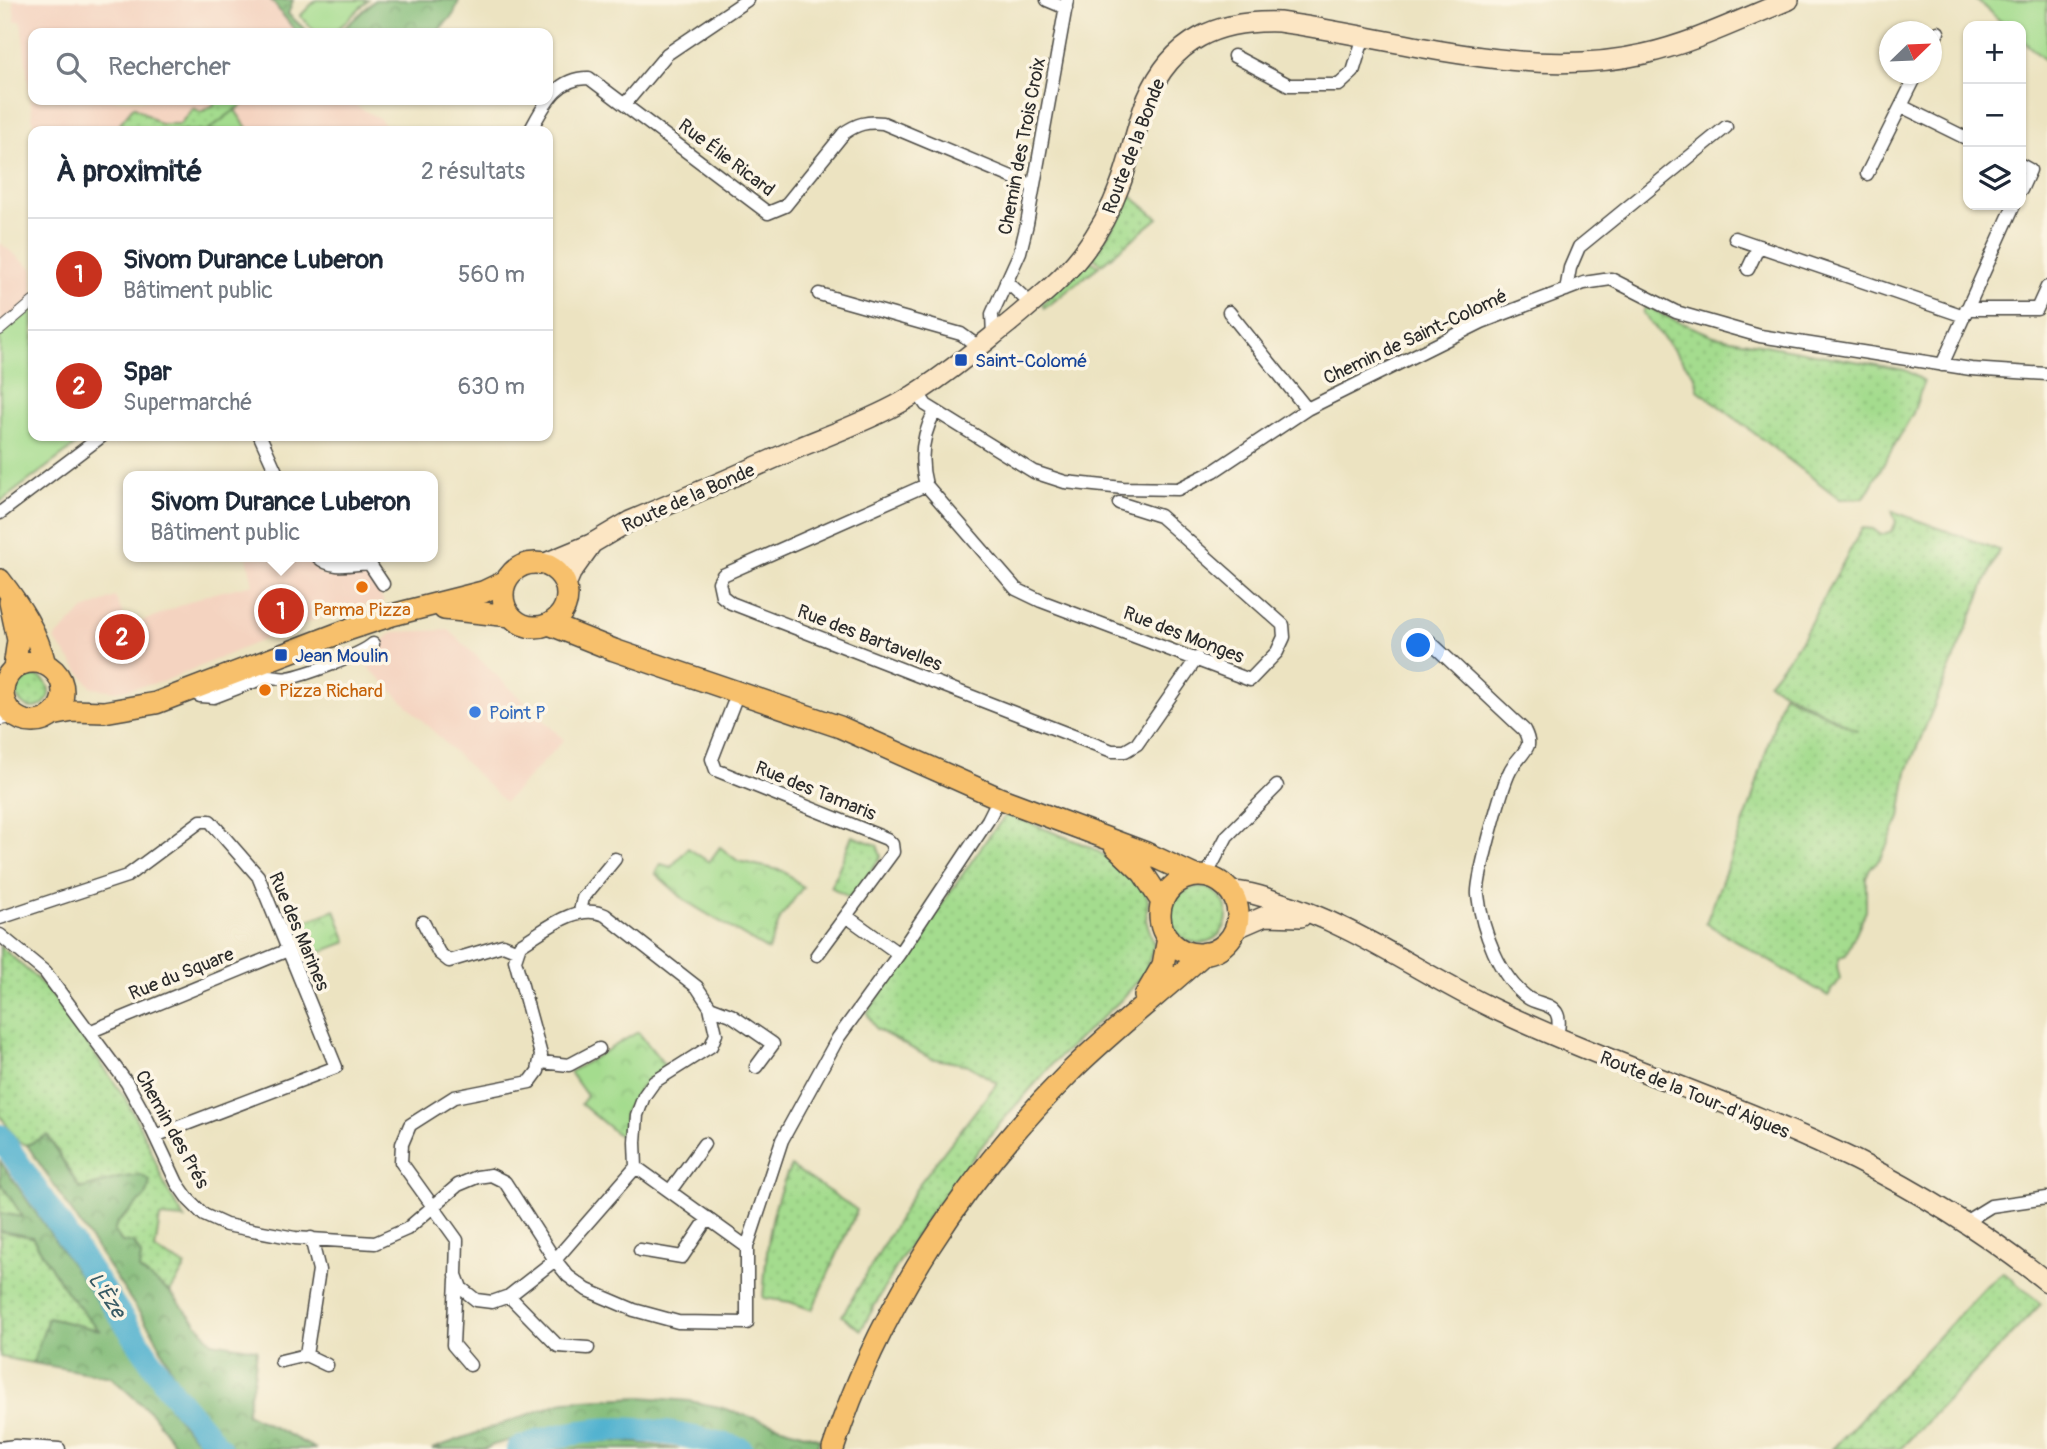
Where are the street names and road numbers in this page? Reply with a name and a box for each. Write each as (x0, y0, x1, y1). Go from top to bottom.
street label: Chemin des Trois Croix (993, 56, 1051, 237)
street label: Route de la Bonde (1097, 75, 1171, 217)
street label: Rue Élie Ricard (673, 114, 779, 202)
street label: Chemin de Saint-Colomé (1320, 284, 1511, 390)
street label: Route de la Bonde (618, 458, 759, 538)
street label: Rue des Bartavelles (794, 599, 946, 677)
street label: Rue des Monges (1120, 601, 1248, 669)
street label: Rue des Tamaris (752, 756, 880, 826)
street label: Rue des Marines (263, 868, 335, 995)
street label: Rue du Square (125, 942, 238, 1006)
street label: Route de la Tour-d'Aigues (1596, 1046, 1793, 1144)
street label: Chemin des Prés (130, 1066, 215, 1193)

